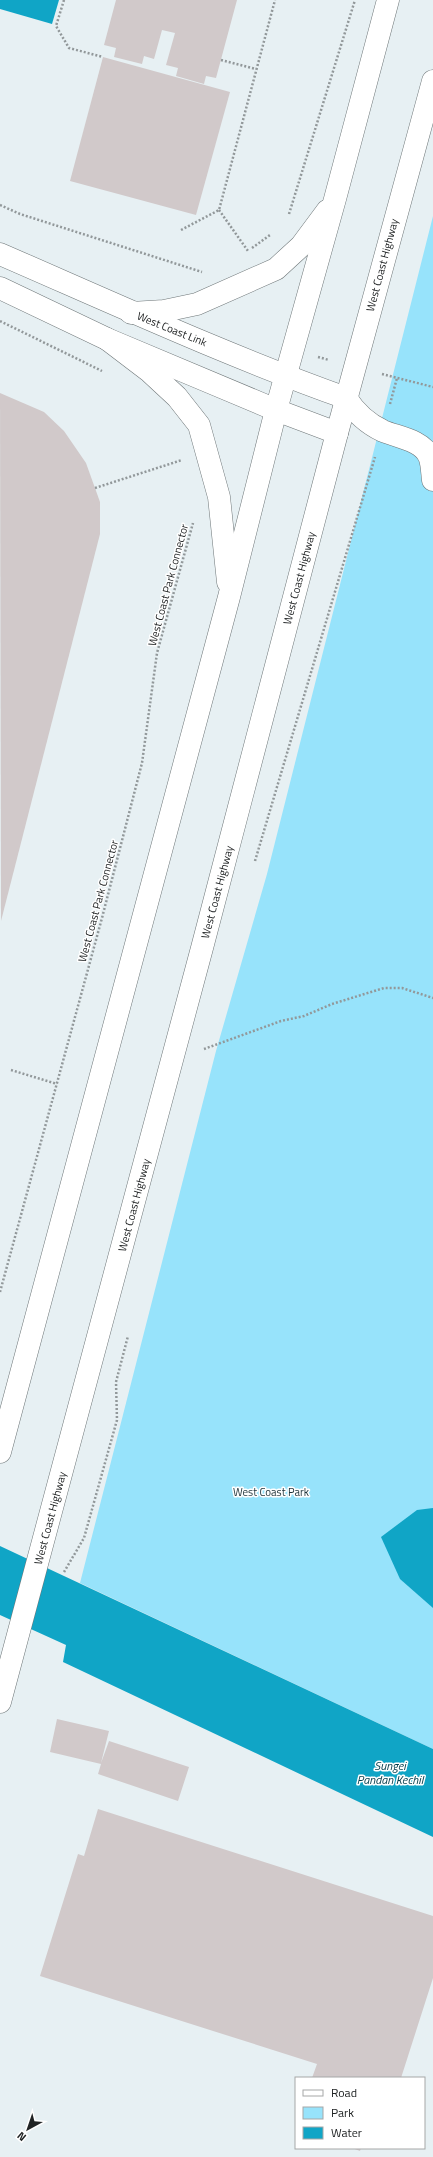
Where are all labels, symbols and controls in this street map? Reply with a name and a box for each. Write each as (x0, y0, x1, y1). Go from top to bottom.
street label: West Coast Highway (362, 216, 402, 313)
street label: West Coast Link (135, 308, 210, 351)
street label: West Coast Park Connector (144, 522, 192, 648)
street label: West Coast Highway (279, 529, 319, 626)
street label: West Coast Park Connector (74, 838, 122, 964)
street label: West Coast Highway (197, 843, 237, 940)
street label: West Coast Highway (114, 1156, 154, 1253)
street label: West Coast Highway (30, 1469, 70, 1566)
park label: West Coast Park (233, 1484, 310, 1500)
water label: Sungei Pandan Kechil (357, 1756, 425, 1789)
legend (295, 2077, 425, 2149)
text: Road (331, 2083, 357, 2102)
text: Park (331, 2103, 354, 2122)
north arrow (8, 2109, 48, 2149)
text: Water (331, 2123, 362, 2142)
text: N (14, 2128, 30, 2145)

